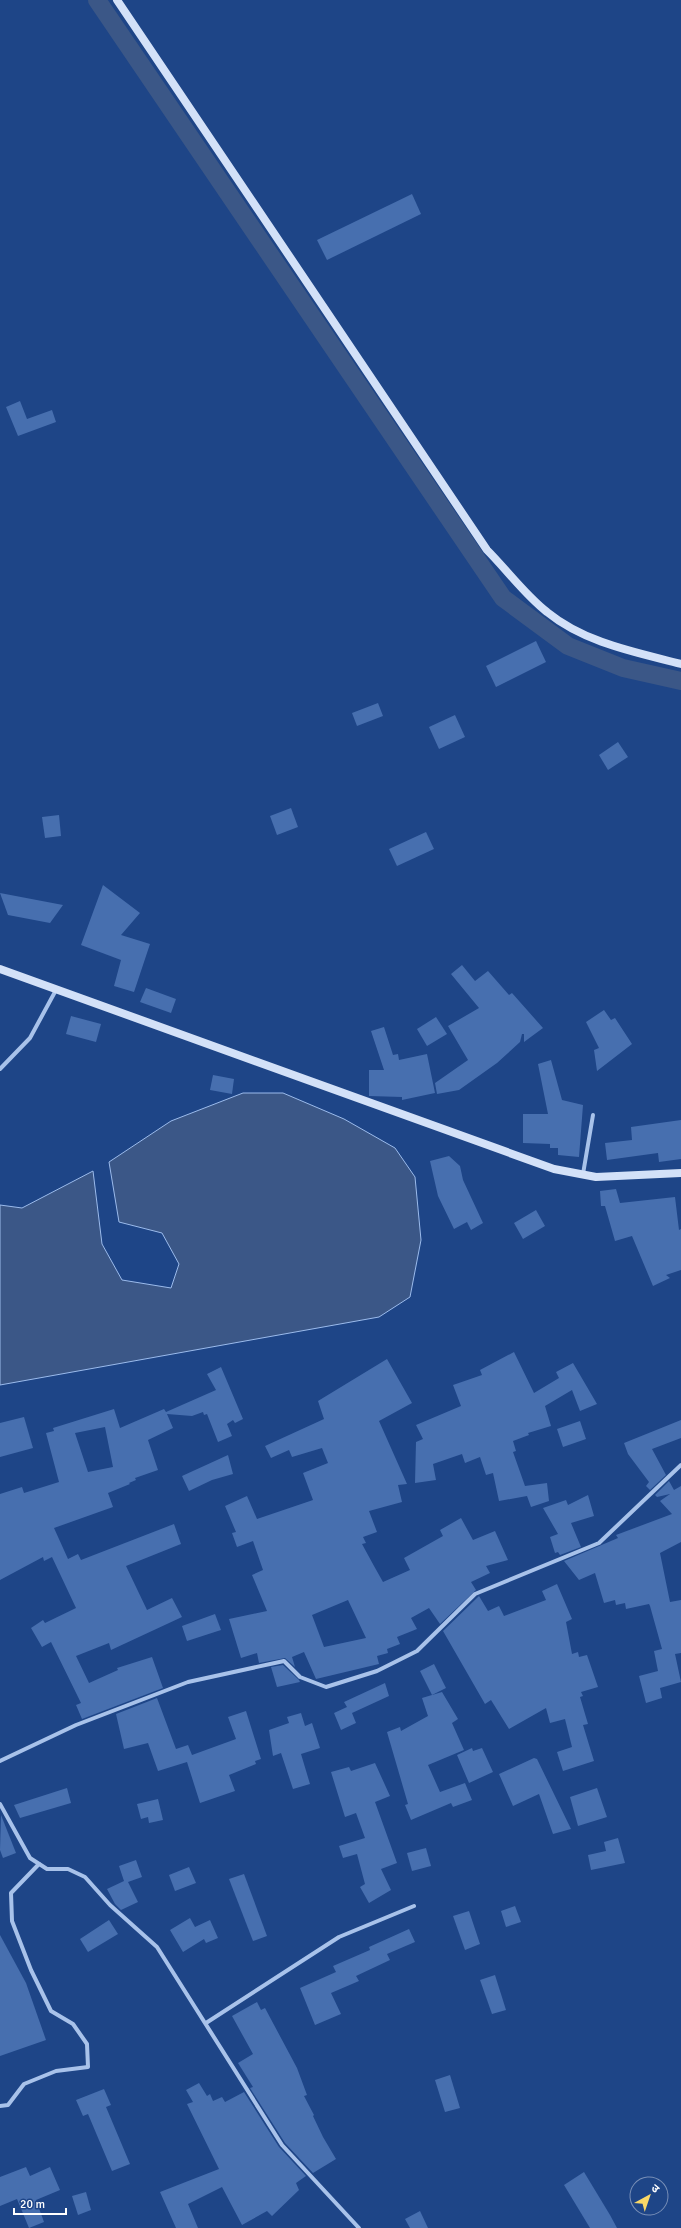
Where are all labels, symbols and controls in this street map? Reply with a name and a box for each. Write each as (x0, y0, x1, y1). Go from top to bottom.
north arrow (629, 2176, 669, 2216)
text: उ (648, 2182, 662, 2196)
scale bar (14, 2190, 66, 2216)
text: 20 m (20, 2197, 45, 2212)

